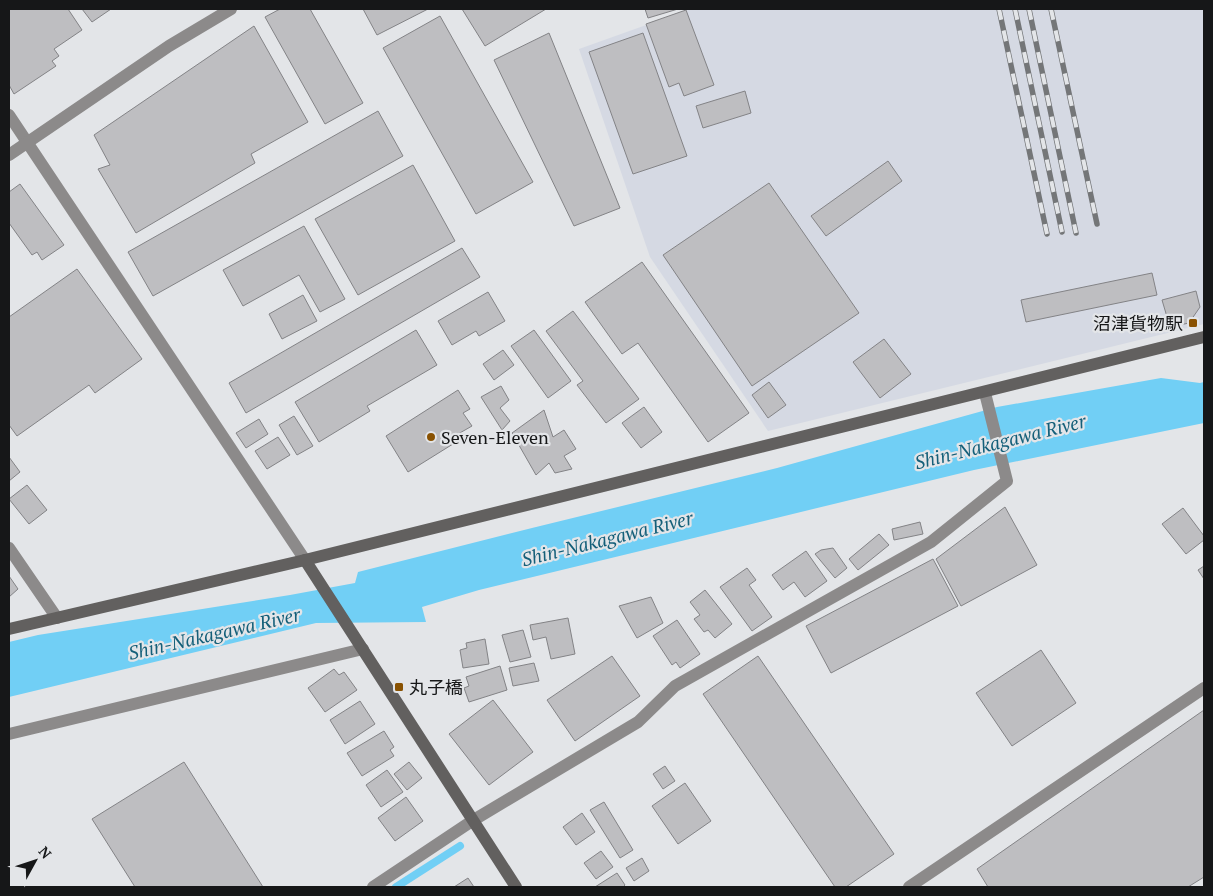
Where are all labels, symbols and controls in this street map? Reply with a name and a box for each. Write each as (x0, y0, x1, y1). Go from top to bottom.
place label: 沼津貨物駅 (1093, 311, 1183, 335)
marker: 沼津貨物駅 (1187, 317, 1199, 329)
water label: Shin-Nakagawa River (912, 407, 1089, 474)
place label: Seven-Eleven (441, 425, 549, 449)
marker: Seven-Eleven (425, 431, 437, 443)
water label: Shin-Nakagawa River (519, 504, 696, 571)
water label: Shin-Nakagawa River (126, 601, 303, 665)
place label: 丸子橋 (409, 675, 463, 699)
marker: 丸子橋 (393, 681, 405, 693)
north arrow (10, 836, 60, 886)
text: N (35, 842, 56, 863)

